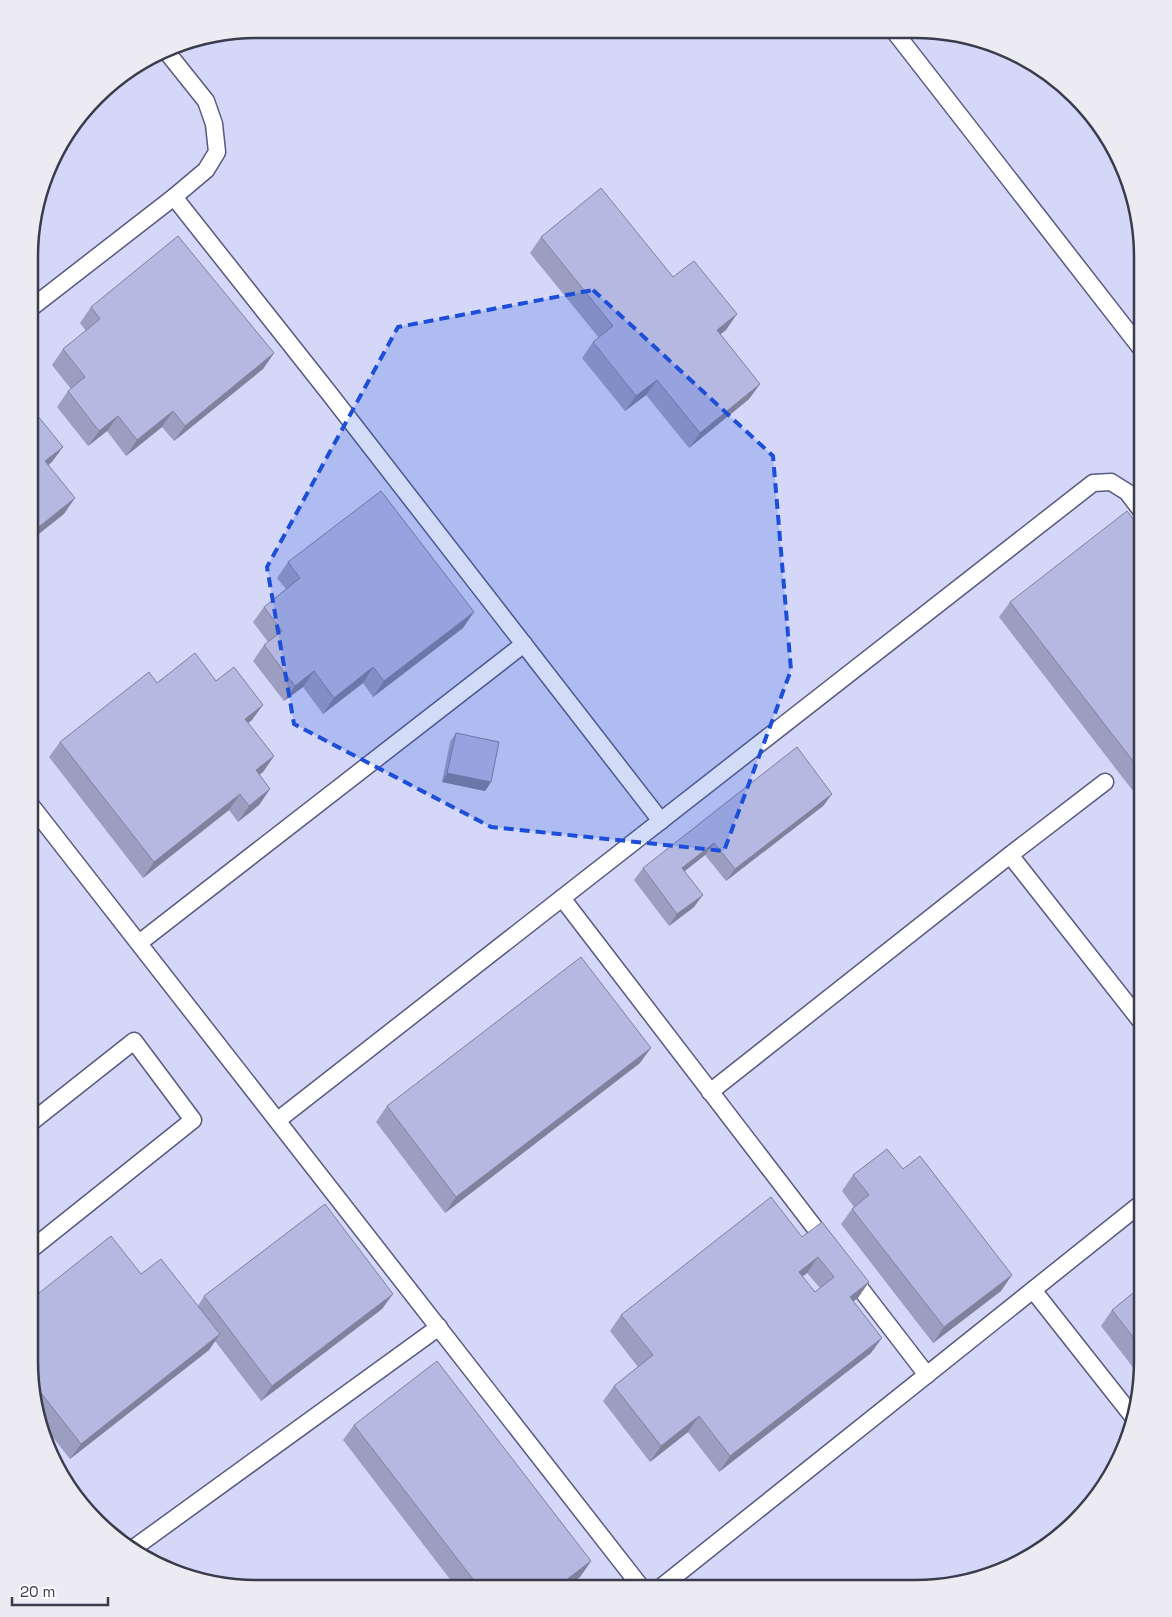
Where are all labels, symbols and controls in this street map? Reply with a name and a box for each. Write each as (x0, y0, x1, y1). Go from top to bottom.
scale bar (12, 1574, 109, 1606)
text: 20 m (20, 1582, 55, 1601)

